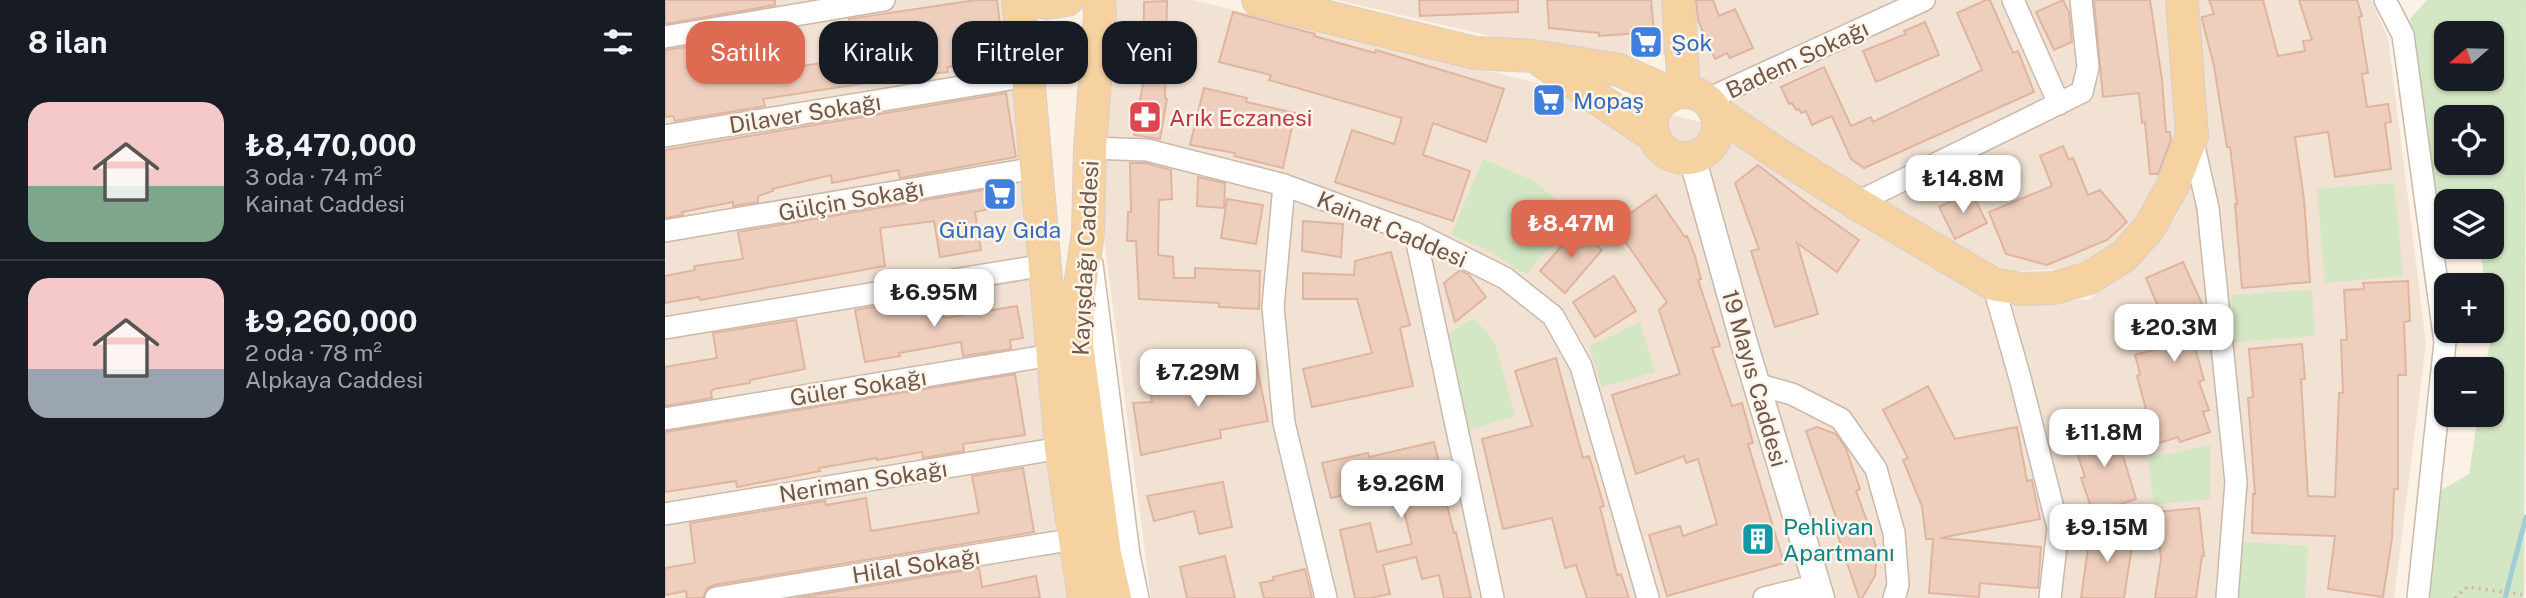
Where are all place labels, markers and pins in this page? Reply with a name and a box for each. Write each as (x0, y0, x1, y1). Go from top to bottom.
supermarket icon: Şok (1627, 23, 1665, 61)
place label: Şok (1671, 29, 1712, 56)
supermarket icon: Mopaş (1530, 81, 1568, 119)
place label: Mopaş (1573, 87, 1644, 114)
pharmacy icon: Arık Eczanesi (1126, 98, 1164, 136)
place label: Arık Eczanesi (1169, 104, 1312, 131)
pin: ₺14.8M (1906, 156, 2020, 215)
supermarket icon: Günay Gıda (981, 175, 1019, 213)
pin: ₺8.47M (1514, 201, 1628, 260)
place label: Günay Gıda (939, 216, 1061, 243)
pin: ₺6.95M (877, 270, 991, 329)
pin: ₺20.3M (2117, 304, 2231, 364)
pin: ₺7.29M (1141, 350, 1255, 409)
pin: ₺11.8M (2047, 410, 2161, 469)
pin: ₺9.26M (1344, 461, 1458, 520)
pin: ₺9.15M (2050, 504, 2164, 564)
place label: Pehlivan Apartmanı (1783, 513, 1895, 566)
building icon: Pehlivan Apartmanı (1739, 520, 1777, 558)

